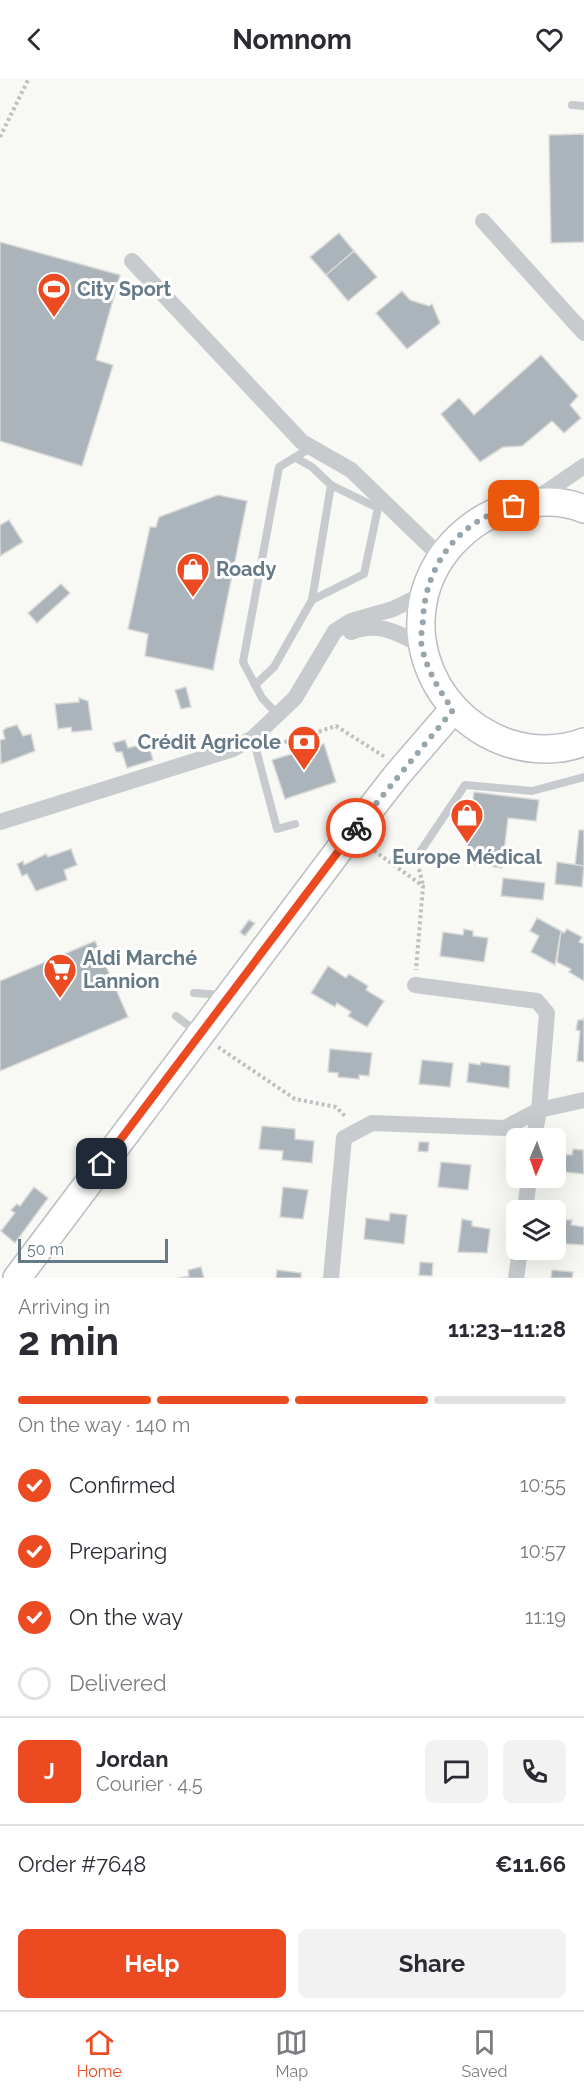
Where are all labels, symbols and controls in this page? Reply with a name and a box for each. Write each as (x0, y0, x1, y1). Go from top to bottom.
icon: back (18, 23, 51, 56)
icon: heart (533, 23, 566, 56)
text: Nomnom (232, 24, 352, 55)
sports icon: City Sport (36, 271, 72, 318)
place label: City Sport (77, 277, 171, 301)
pin (488, 480, 539, 531)
icon: bag (497, 489, 530, 522)
shop icon: Roady (175, 551, 211, 598)
place label: Roady (216, 557, 276, 581)
bank icon: Crédit Agricole (286, 724, 322, 771)
place label: Crédit Agricole (138, 730, 281, 754)
shop icon: Europe Médical (449, 797, 485, 844)
courier (326, 798, 386, 858)
icon: bike (340, 812, 373, 845)
place label: Europe Médical (392, 845, 542, 869)
place label: Aldi Marché Lannion (83, 946, 197, 993)
supermarket icon: Aldi Marché Lannion (42, 952, 78, 999)
north arrow (506, 1128, 566, 1188)
map controls (506, 1128, 566, 1260)
pin (76, 1138, 127, 1189)
icon: home (85, 1147, 118, 1180)
button: layers (506, 1200, 566, 1260)
scale bar (18, 1236, 168, 1264)
text: 50 m (27, 1240, 64, 1259)
text: Arriving in (18, 1295, 110, 1319)
text: 11:23–11:28 (448, 1316, 566, 1342)
text: 2 min (18, 1318, 119, 1364)
text: On the way · 140 m (18, 1413, 190, 1437)
icon: check (18, 1469, 51, 1502)
text: Confirmed (69, 1472, 176, 1498)
text: 10:55 (520, 1473, 566, 1497)
icon: check (18, 1535, 51, 1568)
text: Preparing (69, 1538, 167, 1564)
text: 10:57 (520, 1539, 566, 1563)
icon: check (18, 1601, 51, 1634)
text: On the way (69, 1604, 183, 1630)
text: 11:19 (525, 1605, 566, 1629)
text: Delivered (69, 1670, 167, 1696)
button: chat (425, 1740, 488, 1803)
button: phone (503, 1740, 566, 1803)
text: Jordan (96, 1746, 168, 1772)
text: J (44, 1758, 55, 1784)
text: Courier · 4.5 (96, 1772, 203, 1796)
text: Order #7648 (18, 1851, 146, 1877)
text: €11.66 (495, 1851, 566, 1877)
button: Help (18, 1929, 286, 1998)
button: Share (298, 1929, 566, 1998)
tab: Home (77, 2026, 122, 2081)
tab: Map (275, 2026, 308, 2081)
tab: Saved (462, 2026, 507, 2081)

